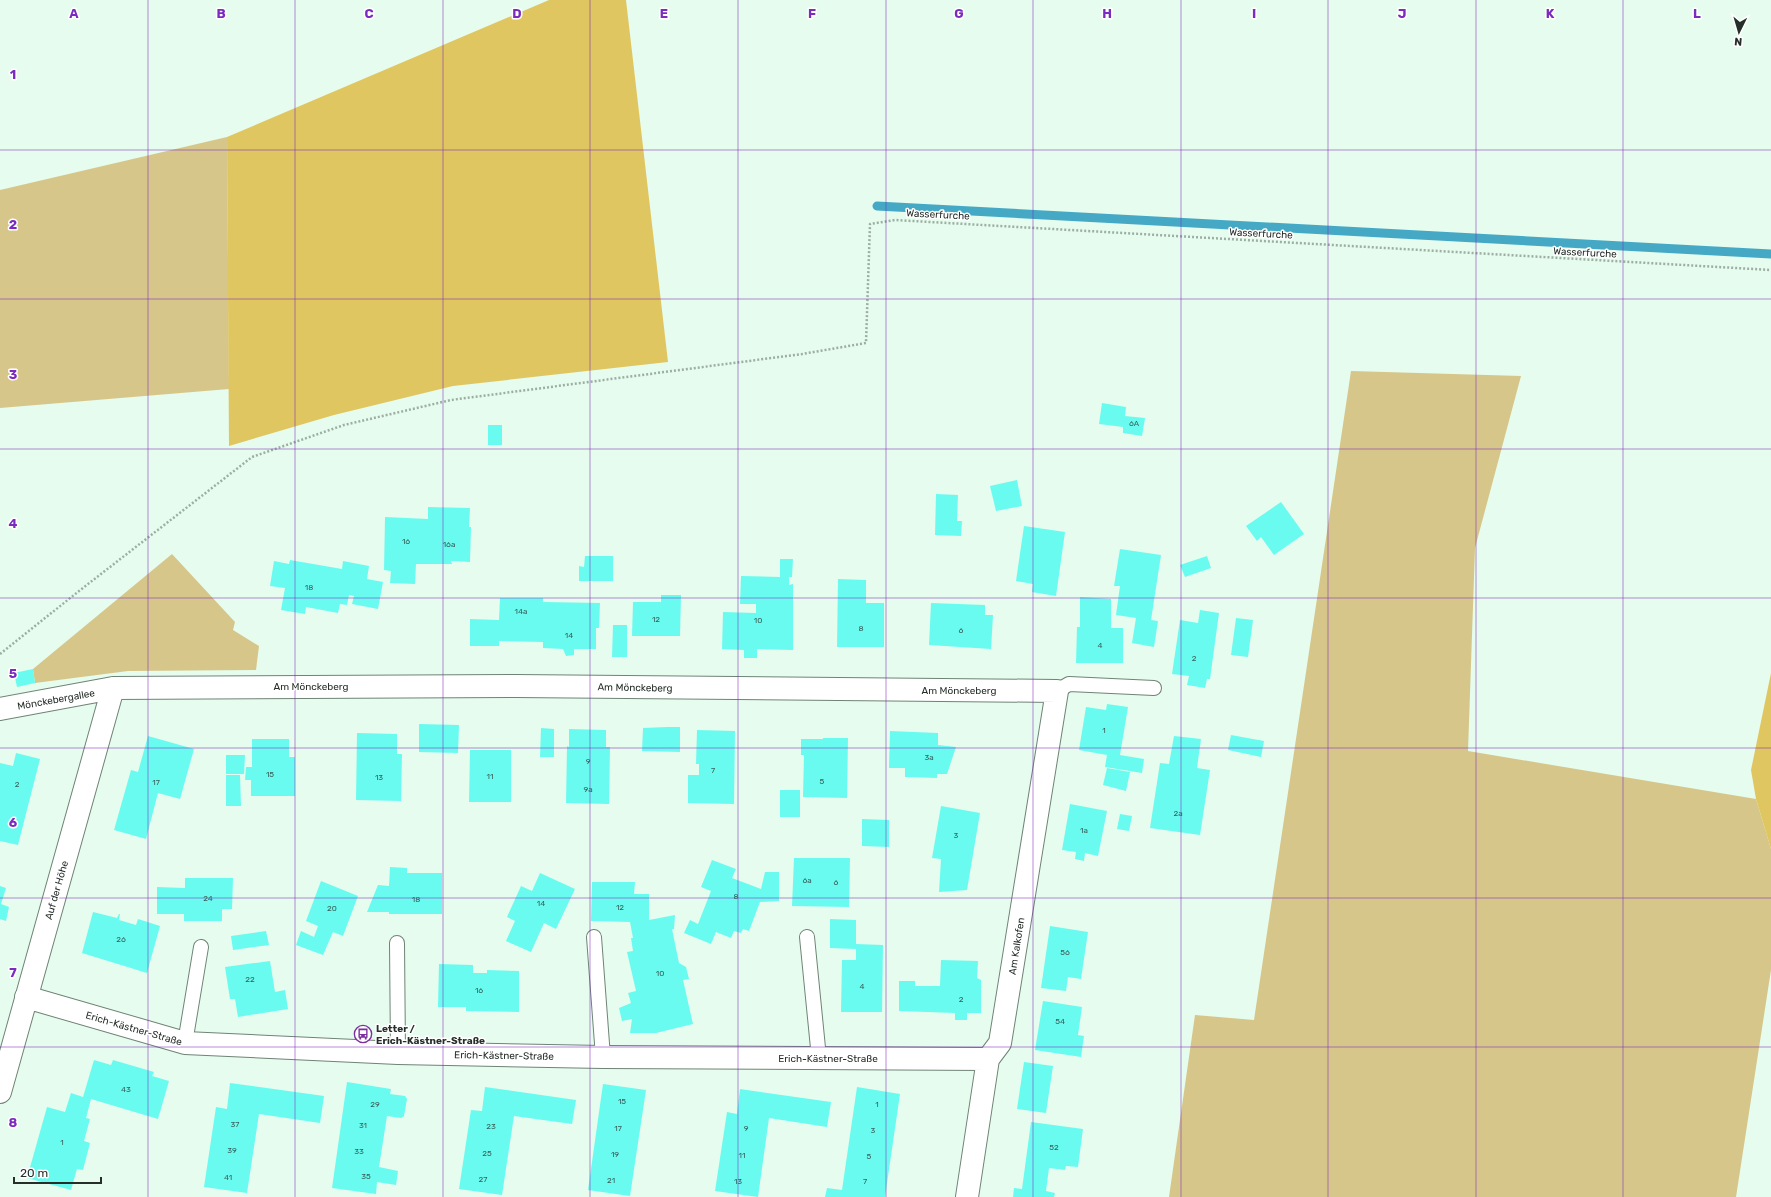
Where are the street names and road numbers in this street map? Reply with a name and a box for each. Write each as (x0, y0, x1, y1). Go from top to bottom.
street label: Wasserfurche (906, 207, 970, 223)
street label: Wasserfurche (1229, 226, 1293, 242)
street label: Wasserfurche (1553, 245, 1617, 261)
street label: Am Mönckeberg (273, 681, 349, 693)
street label: Am Mönckeberg (597, 681, 673, 695)
street label: Am Mönckeberg (921, 685, 997, 697)
street label: Mönckebergallee (16, 687, 96, 713)
street label: Auf der Höhe (43, 859, 71, 921)
street label: Am Kalkofen (1007, 917, 1027, 976)
street label: Erich-Kästner-Straße (84, 1009, 184, 1049)
street label: Erich-Kästner-Straße (454, 1049, 554, 1063)
street label: Erich-Kästner-Straße (778, 1053, 878, 1065)

